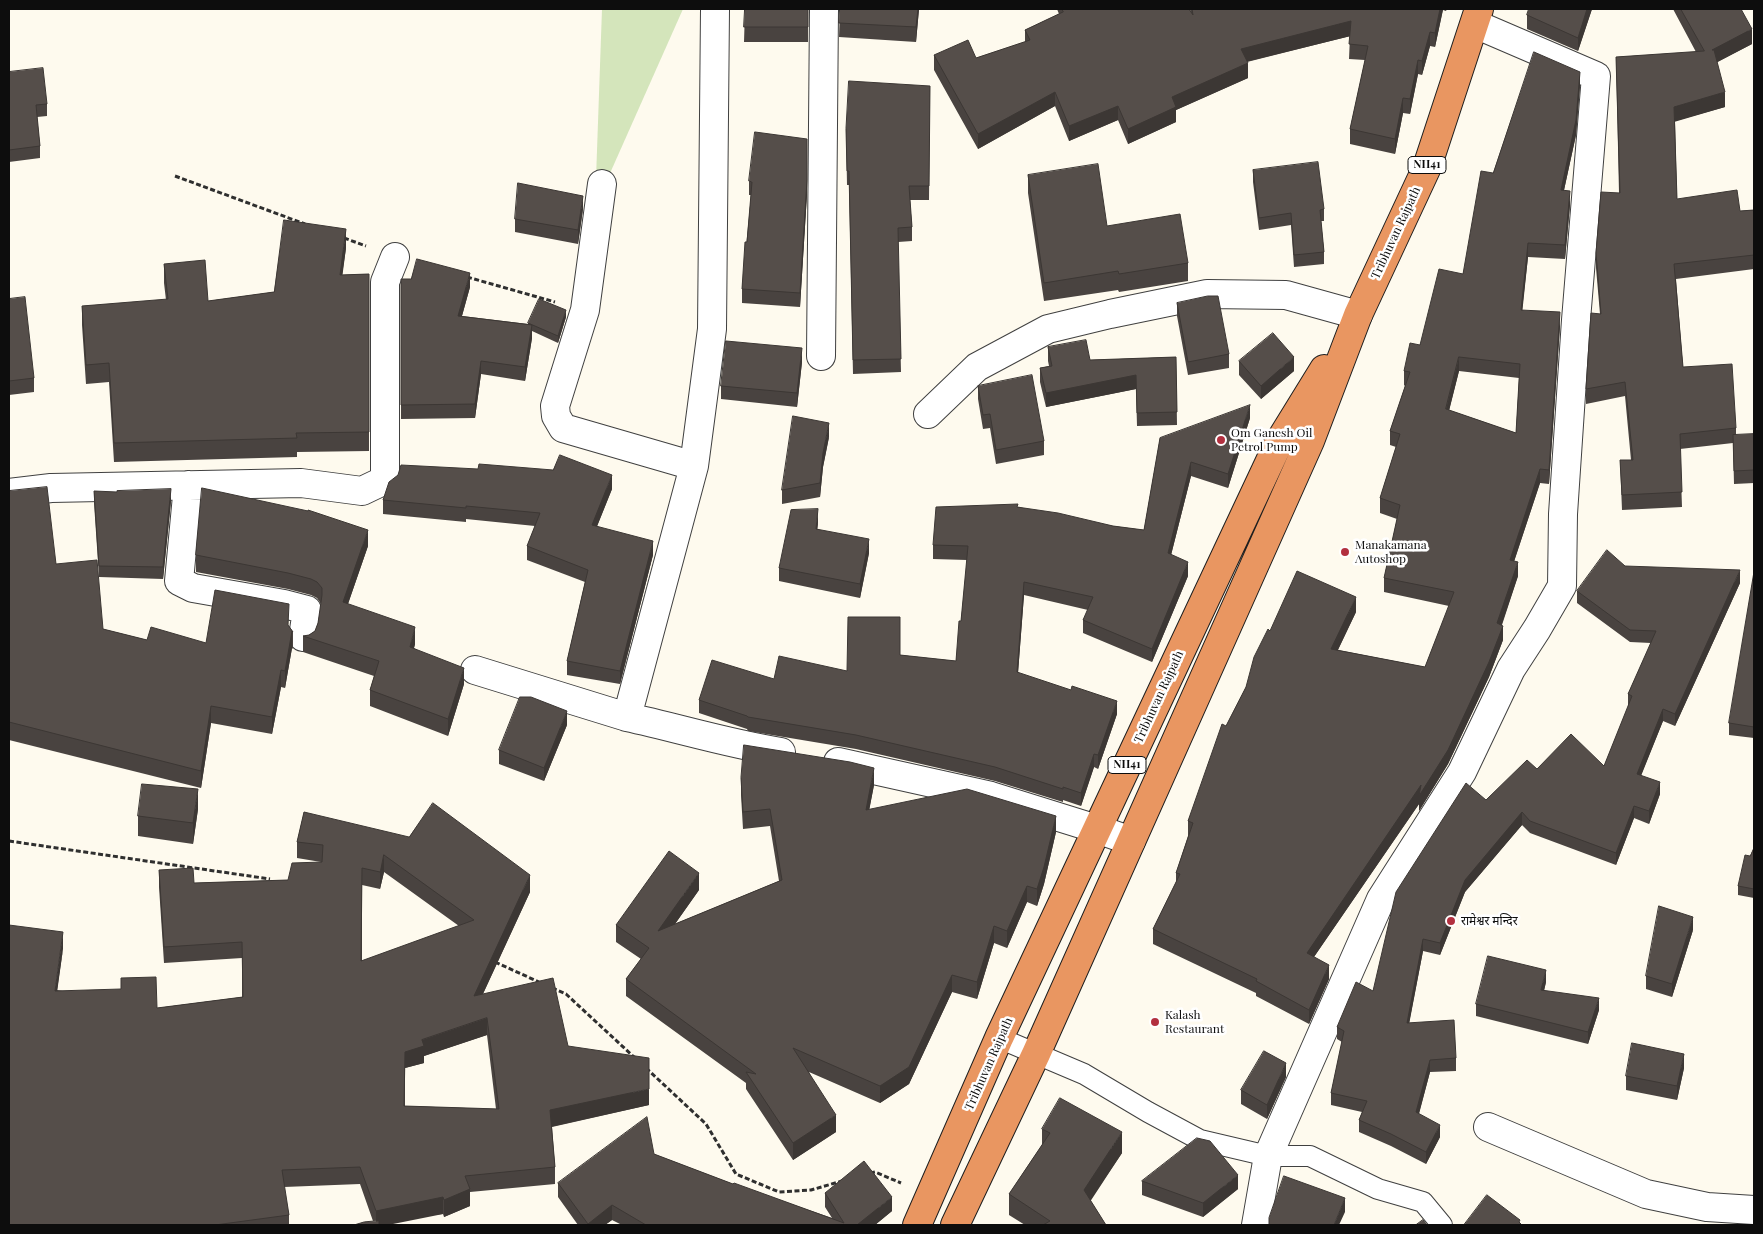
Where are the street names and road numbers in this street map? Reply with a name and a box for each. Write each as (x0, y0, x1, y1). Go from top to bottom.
road number: NH41 (1408, 156, 1446, 174)
street label: Tribhuvan Rajpath (1368, 185, 1424, 281)
street label: Tribhuvan Rajpath (1131, 649, 1187, 745)
road number: NH41 (1108, 756, 1146, 774)
street label: Tribhuvan Rajpath (962, 1015, 1016, 1113)

